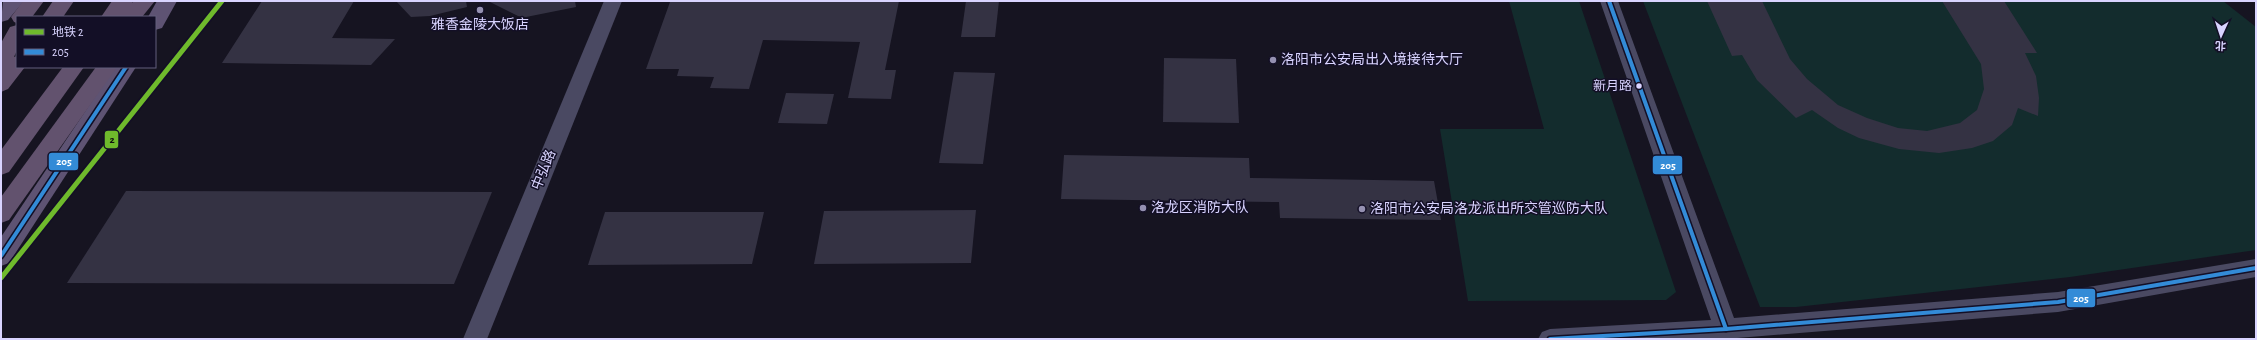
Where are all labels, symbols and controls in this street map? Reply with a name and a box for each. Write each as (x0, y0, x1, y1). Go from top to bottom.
marker: 雅香金陵大饭店 (475, 5, 485, 15)
legend (16, 16, 156, 68)
north arrow (2201, 16, 2241, 56)
place label: 雅香金陵大饭店 (431, 17, 529, 32)
text: 地铁 2 (52, 25, 84, 38)
text: 北 (2215, 40, 2226, 51)
text: 205 (52, 46, 69, 58)
place label: 洛阳市公安局出入境接待大厅 (1281, 51, 1463, 67)
marker: 洛阳市公安局出入境接待大厅 (1268, 55, 1278, 65)
place label: 新月路 (1593, 79, 1632, 93)
marker: 新月路 (1634, 81, 1644, 91)
line badge: 2 (104, 130, 119, 149)
text: 2 (109, 134, 115, 145)
street label: 中弘路 (529, 148, 558, 192)
line badge: 205 (48, 152, 79, 171)
line badge: 205 (1652, 155, 1683, 175)
text: 205 (56, 156, 72, 167)
text: 205 (1660, 160, 1676, 171)
place label: 洛龙区消防大队 (1151, 199, 1249, 215)
place label: 洛阳市公安局洛龙派出所交管巡防大队 (1370, 200, 1608, 216)
marker: 洛龙区消防大队 (1138, 203, 1148, 213)
marker: 洛阳市公安局洛龙派出所交管巡防大队 (1357, 204, 1367, 214)
line badge: 205 (2066, 288, 2096, 308)
text: 205 (2073, 293, 2089, 304)

